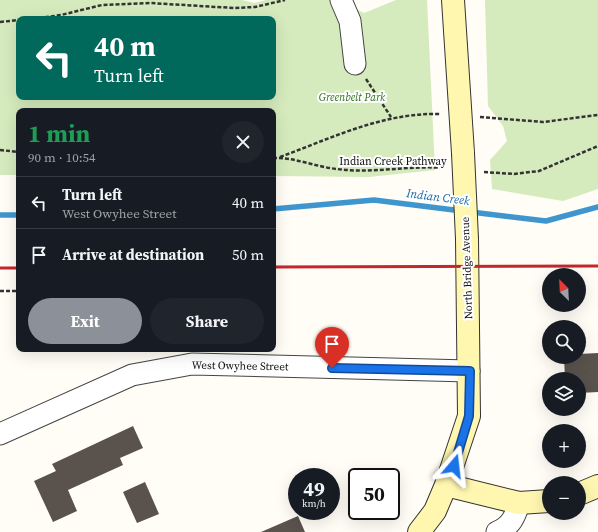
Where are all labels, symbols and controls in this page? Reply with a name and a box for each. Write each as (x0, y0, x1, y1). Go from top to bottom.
text: 40 m (94, 27, 156, 65)
icon: left (28, 32, 80, 84)
text: Turn left (94, 63, 164, 88)
park label: Greenbelt Park (319, 90, 386, 105)
text: 1 min (28, 117, 90, 150)
button: close (222, 121, 264, 163)
text: 90 m · 10:54 (28, 149, 96, 166)
street label: Indian Creek Pathway (339, 154, 447, 169)
text: Turn left (62, 184, 122, 205)
water label: Indian Creek (405, 185, 471, 209)
icon: left (28, 192, 50, 214)
text: 40 m (232, 192, 264, 213)
text: West Owyhee Street (62, 205, 176, 222)
street label: North Bridge Avenue (458, 216, 476, 319)
icon: arrive (28, 244, 50, 266)
text: Arrive at destination (62, 244, 204, 265)
text: 50 m (232, 244, 264, 265)
north arrow (542, 268, 586, 312)
map controls (542, 268, 586, 520)
button: Exit (28, 298, 142, 344)
button: Share (150, 298, 264, 344)
button: search (542, 320, 586, 364)
pin (315, 327, 349, 368)
icon: arrive (321, 333, 343, 355)
street label: West Owyhee Street (191, 358, 289, 374)
button: layers (542, 372, 586, 416)
button: + (542, 424, 586, 468)
position arrow (433, 445, 475, 487)
speed limit sign: 50 (348, 468, 400, 520)
text: 49 (303, 475, 325, 503)
button: − (542, 476, 586, 520)
text: km/h (302, 497, 326, 510)

